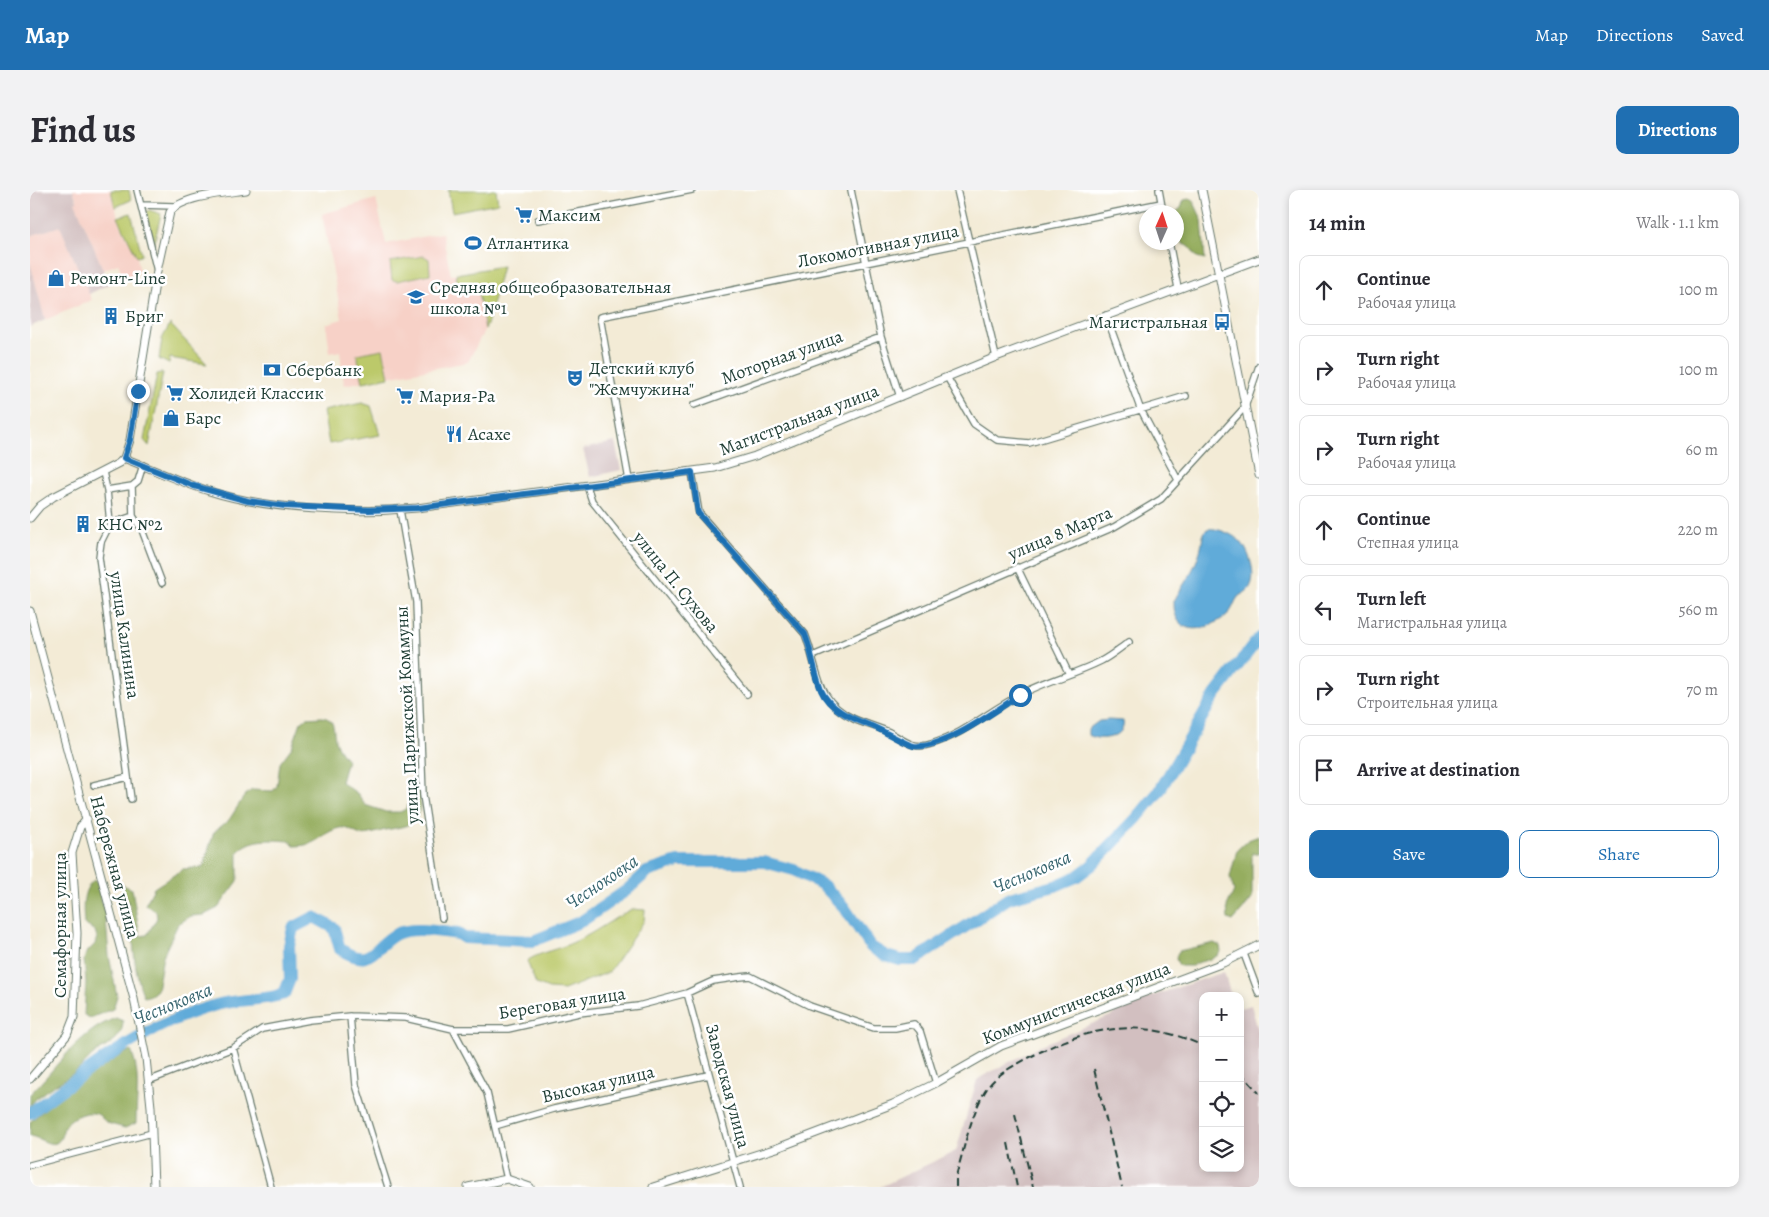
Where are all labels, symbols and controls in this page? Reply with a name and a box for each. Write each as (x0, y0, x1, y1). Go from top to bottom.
text: Map (25, 19, 69, 51)
text: Map (1535, 23, 1568, 47)
text: Directions (1596, 23, 1673, 47)
text: Saved (1701, 23, 1744, 47)
text: Find us (30, 106, 136, 154)
button: Directions (1616, 106, 1739, 154)
place label: Максим (538, 203, 601, 227)
supermarket icon: Максим (514, 205, 534, 225)
north arrow (1139, 205, 1184, 250)
text: 14 min (1309, 209, 1366, 237)
text: Walk · 1.1 km (1636, 212, 1719, 234)
street label: Локомотивная улица (795, 218, 961, 273)
place label: Атлантика (486, 231, 570, 255)
sports icon: Атлантика (463, 233, 483, 253)
place label: Ремонт-Line (70, 266, 166, 290)
text: Continue (1357, 266, 1431, 292)
shop icon: Ремонт-Line (46, 268, 66, 288)
place label: Средняя общеобразовательная школа №1 (430, 275, 671, 320)
icon: ahead (1310, 276, 1338, 304)
text: 100 m (1679, 279, 1718, 301)
school or university icon: Средняя общеобразовательная школа №1 (406, 287, 426, 307)
text: Рабочая улица (1357, 292, 1456, 314)
place label: Бриг (125, 304, 164, 328)
building icon: Бриг (101, 306, 121, 326)
place label: Магистральная (1089, 310, 1208, 334)
bus stop icon: Магистральная (1212, 312, 1232, 332)
street label: Моторная улица (718, 324, 847, 390)
text: Turn right (1357, 346, 1439, 372)
place label: Детский клуб "Жемчужина" (589, 356, 694, 401)
icon: right (1310, 356, 1338, 384)
place label: Сбербанк (286, 358, 362, 382)
text: 100 m (1679, 359, 1718, 381)
bank icon: Сбербанк (262, 360, 282, 380)
theatre icon: Детский клуб "Жемчужина" (565, 368, 585, 388)
text: Рабочая улица (1357, 372, 1456, 394)
street label: Магистральная улица (716, 378, 883, 461)
route end (127, 380, 150, 403)
place label: Холидей Классик (189, 381, 324, 405)
supermarket icon: Холидей Классик (165, 383, 185, 403)
place label: Мария-Ра (419, 384, 496, 408)
supermarket icon: Мария-Ра (395, 386, 415, 406)
place label: Барс (185, 406, 221, 430)
shop icon: Барс (161, 408, 181, 428)
place label: Асахе (467, 422, 511, 446)
restaurant icon: Асахе (444, 424, 464, 444)
text: Turn right (1357, 426, 1439, 452)
icon: right (1310, 436, 1338, 464)
text: 60 m (1686, 439, 1718, 461)
text: Рабочая улица (1357, 452, 1456, 474)
street label: улица 8 Марта (1003, 500, 1116, 566)
text: Continue (1357, 506, 1431, 532)
place label: КНС №2 (97, 512, 163, 536)
building icon: КНС №2 (73, 514, 93, 534)
icon: ahead (1310, 516, 1338, 544)
text: 220 m (1678, 519, 1718, 541)
street label: улица П. Сухова (627, 525, 725, 638)
text: Степная улица (1357, 532, 1459, 554)
street label: улица Калинина (104, 569, 146, 701)
text: Turn left (1357, 586, 1426, 612)
icon: left (1310, 596, 1338, 624)
text: 560 m (1679, 599, 1718, 621)
street label: улица Парижской Коммуны (389, 605, 425, 826)
text: Магистральная улица (1357, 612, 1507, 634)
text: Turn right (1357, 666, 1439, 692)
icon: right (1310, 676, 1338, 704)
text: 70 m (1686, 679, 1718, 701)
route start (1009, 684, 1032, 707)
text: Строительная улица (1357, 692, 1498, 714)
icon: arrive (1310, 756, 1338, 784)
text: Arrive at destination (1357, 757, 1520, 783)
street label: Набережная улица (84, 793, 146, 942)
button: Save (1309, 830, 1509, 878)
button: Share (1519, 830, 1719, 878)
water label: Чесноковка (989, 844, 1075, 900)
water label: Чесноковка (561, 848, 644, 916)
street label: Семафорная улица (48, 851, 72, 998)
street label: Коммунистическая улица (978, 956, 1174, 1050)
water label: Чесноковка (130, 976, 216, 1031)
street label: Береговая улица (497, 981, 628, 1025)
map controls (1199, 992, 1244, 1172)
button: + (1199, 992, 1244, 1037)
street label: Заводская улица (700, 1021, 756, 1151)
button: − (1199, 1037, 1244, 1082)
street label: Высокая улица (539, 1059, 657, 1109)
button: locate (1199, 1082, 1244, 1127)
button: layers (1199, 1127, 1244, 1172)

